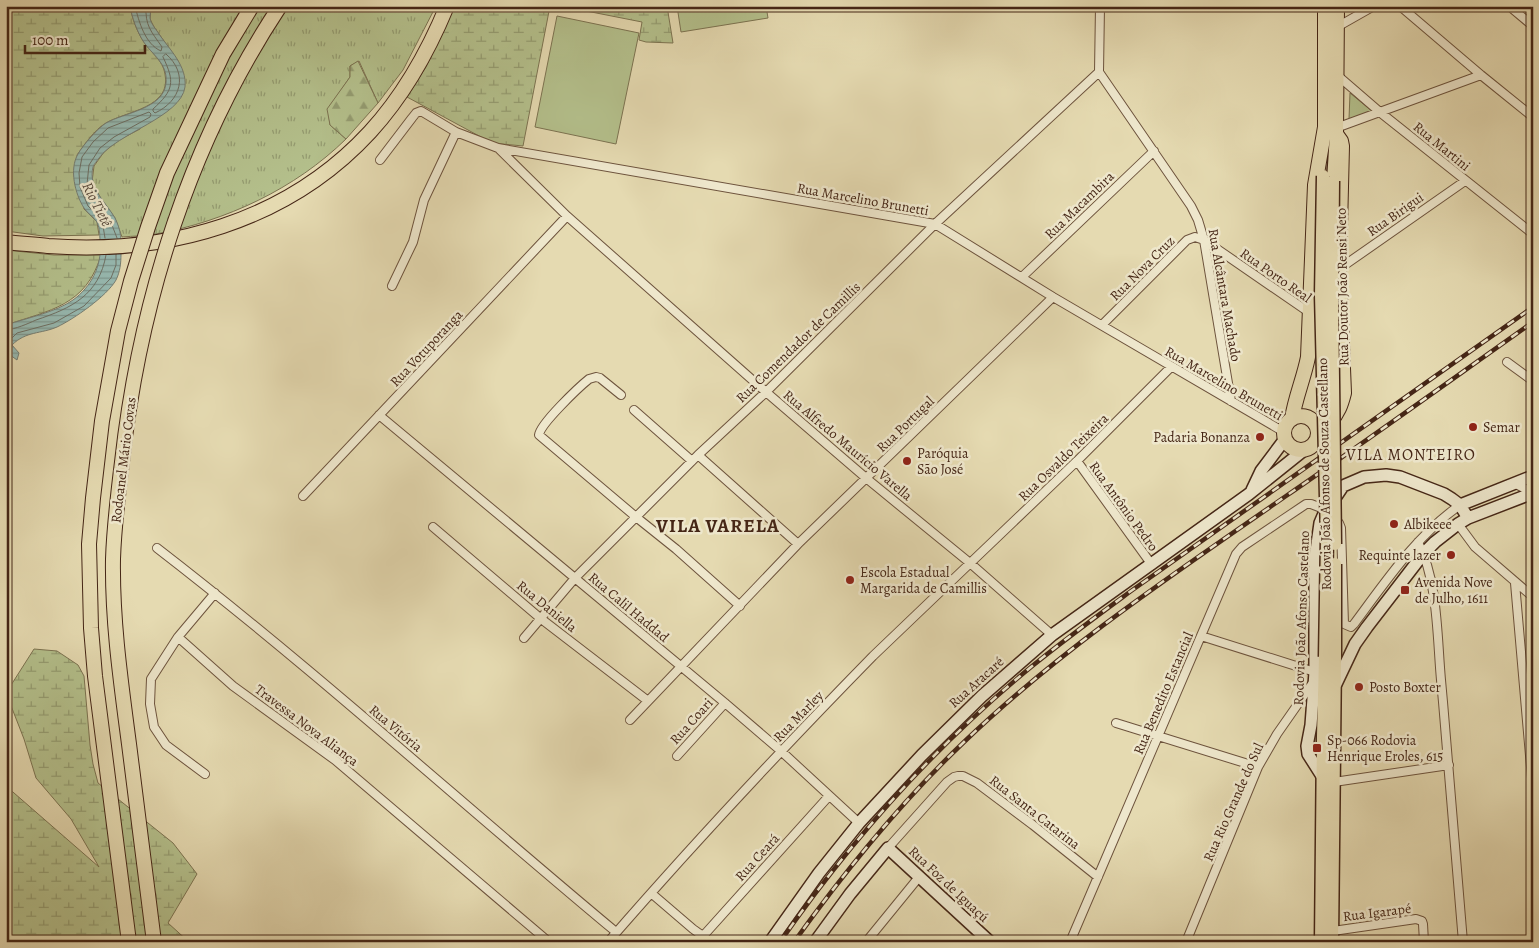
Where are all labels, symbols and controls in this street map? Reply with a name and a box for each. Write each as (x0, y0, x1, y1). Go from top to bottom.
scale bar (25, 22, 145, 54)
text: 100 m (32, 30, 69, 50)
street label: Rua Martini (1409, 117, 1474, 175)
street label: Rua Macambira (1040, 167, 1119, 243)
water label: Rio Tietê (77, 179, 117, 230)
street label: Rua Marcelino Brunetti (796, 179, 930, 220)
street label: Rua Birigui (1363, 188, 1427, 241)
street label: Rua Doutor João Rensi Neto (1332, 208, 1353, 366)
street label: Rua Alcântara Machado (1203, 227, 1246, 363)
street label: Rua Nova Cruz (1106, 232, 1179, 305)
street label: Rua Porto Real (1236, 244, 1316, 307)
street label: Rua Comendador de Camillis (732, 278, 865, 407)
street label: Rua Votuporanga (386, 305, 467, 391)
street label: Rua Marcelino Brunetti (1161, 342, 1286, 425)
street label: Rodovia João Afonso de Souza Castellano (1313, 358, 1336, 590)
street label: Rua Alfredo Maurício Varella (779, 386, 917, 505)
street label: Rua Portugal (872, 392, 939, 457)
street label: Rodoanel Mário Covas (106, 396, 141, 524)
street label: Rua Osvaldo Teixeira (1014, 409, 1113, 505)
place label: Semar (1483, 418, 1521, 437)
marker: Semar (1467, 421, 1479, 433)
place label: Padaria Bonanza (1153, 428, 1250, 447)
marker: Padaria Bonanza (1254, 431, 1266, 443)
place label: Paróquia São José (917, 444, 969, 479)
district label: VILA MONTEIRO (1345, 444, 1476, 466)
marker: Paróquia São José (901, 455, 913, 467)
street label: Rua Antônio Pedro (1085, 458, 1163, 555)
district label: VILA VARELA (655, 513, 780, 539)
place label: Albikeee (1403, 515, 1452, 534)
marker: Albikeee (1388, 518, 1400, 530)
street label: Rodovia João Afonso Castelano (1289, 530, 1314, 706)
place label: Requinte lazer (1358, 546, 1442, 565)
marker: Requinte lazer (1445, 549, 1457, 561)
place label: Escola Estadual Margarida de Camillis (860, 563, 987, 598)
street label: Rua Calil Haddad (584, 568, 673, 647)
place label: Avenida Nove de Julho, 1611 (1414, 573, 1492, 608)
marker: Escola Estadual Margarida de Camillis (844, 574, 856, 586)
street label: Rua Daniella (512, 576, 581, 637)
marker: Avenida Nove de Julho, 1611 (1399, 584, 1411, 596)
street label: Rua Benedito Estancial (1129, 628, 1198, 758)
street label: Rua Aracaré (945, 652, 1008, 712)
place label: Posto Boxter (1369, 678, 1441, 697)
street label: Travessa Nova Aliança (251, 680, 363, 771)
marker: Posto Boxter (1353, 681, 1365, 693)
street label: Rua Marley (769, 686, 828, 746)
street label: Rua Coari (665, 694, 717, 749)
street label: Rua Vitória (365, 700, 427, 757)
place label: Sp-066 Rodovia Henrique Eroles, 615 (1327, 731, 1443, 766)
street label: Rua Rio Grande do Sul (1199, 739, 1268, 864)
marker: Sp-066 Rodovia Henrique Eroles, 615 (1311, 742, 1323, 754)
street label: Rua Santa Catarina (985, 771, 1084, 854)
street label: Rua Ceará (731, 829, 784, 885)
street label: Rua Foz de Iguaçú (904, 842, 993, 927)
street label: Rua Igarapé (1342, 899, 1412, 926)

